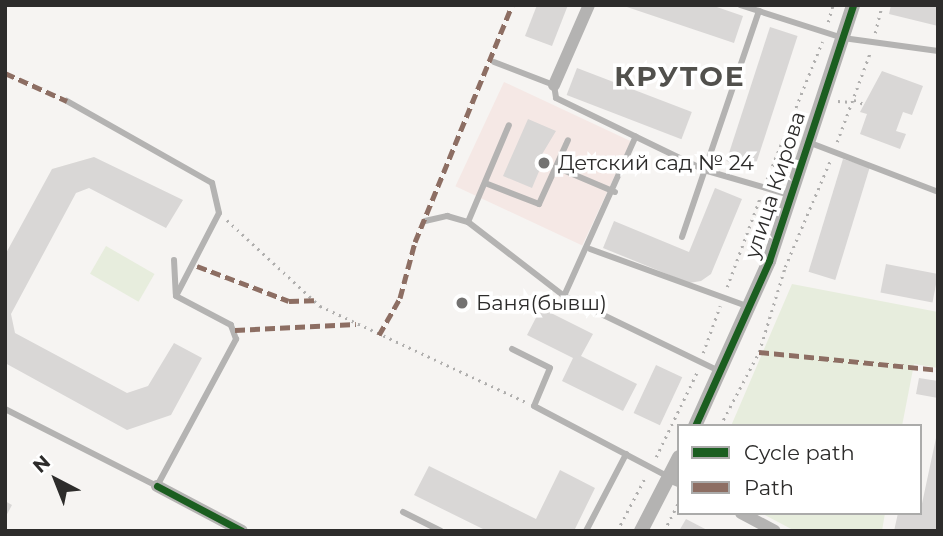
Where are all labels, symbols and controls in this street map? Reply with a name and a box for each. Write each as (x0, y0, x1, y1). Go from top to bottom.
district label: КРУТОЕ (615, 59, 745, 93)
street label: улица Кирова (739, 108, 811, 262)
place label: Детский сад № 24 (558, 150, 754, 176)
marker: Детский сад № 24 (536, 155, 552, 171)
place label: Баня(бывш) (476, 290, 607, 316)
marker: Баня(бывш) (454, 295, 470, 311)
legend (677, 424, 922, 515)
text: Cycle path (744, 440, 855, 465)
north arrow (21, 445, 91, 515)
text: N (28, 450, 55, 478)
text: Path (744, 475, 794, 500)

